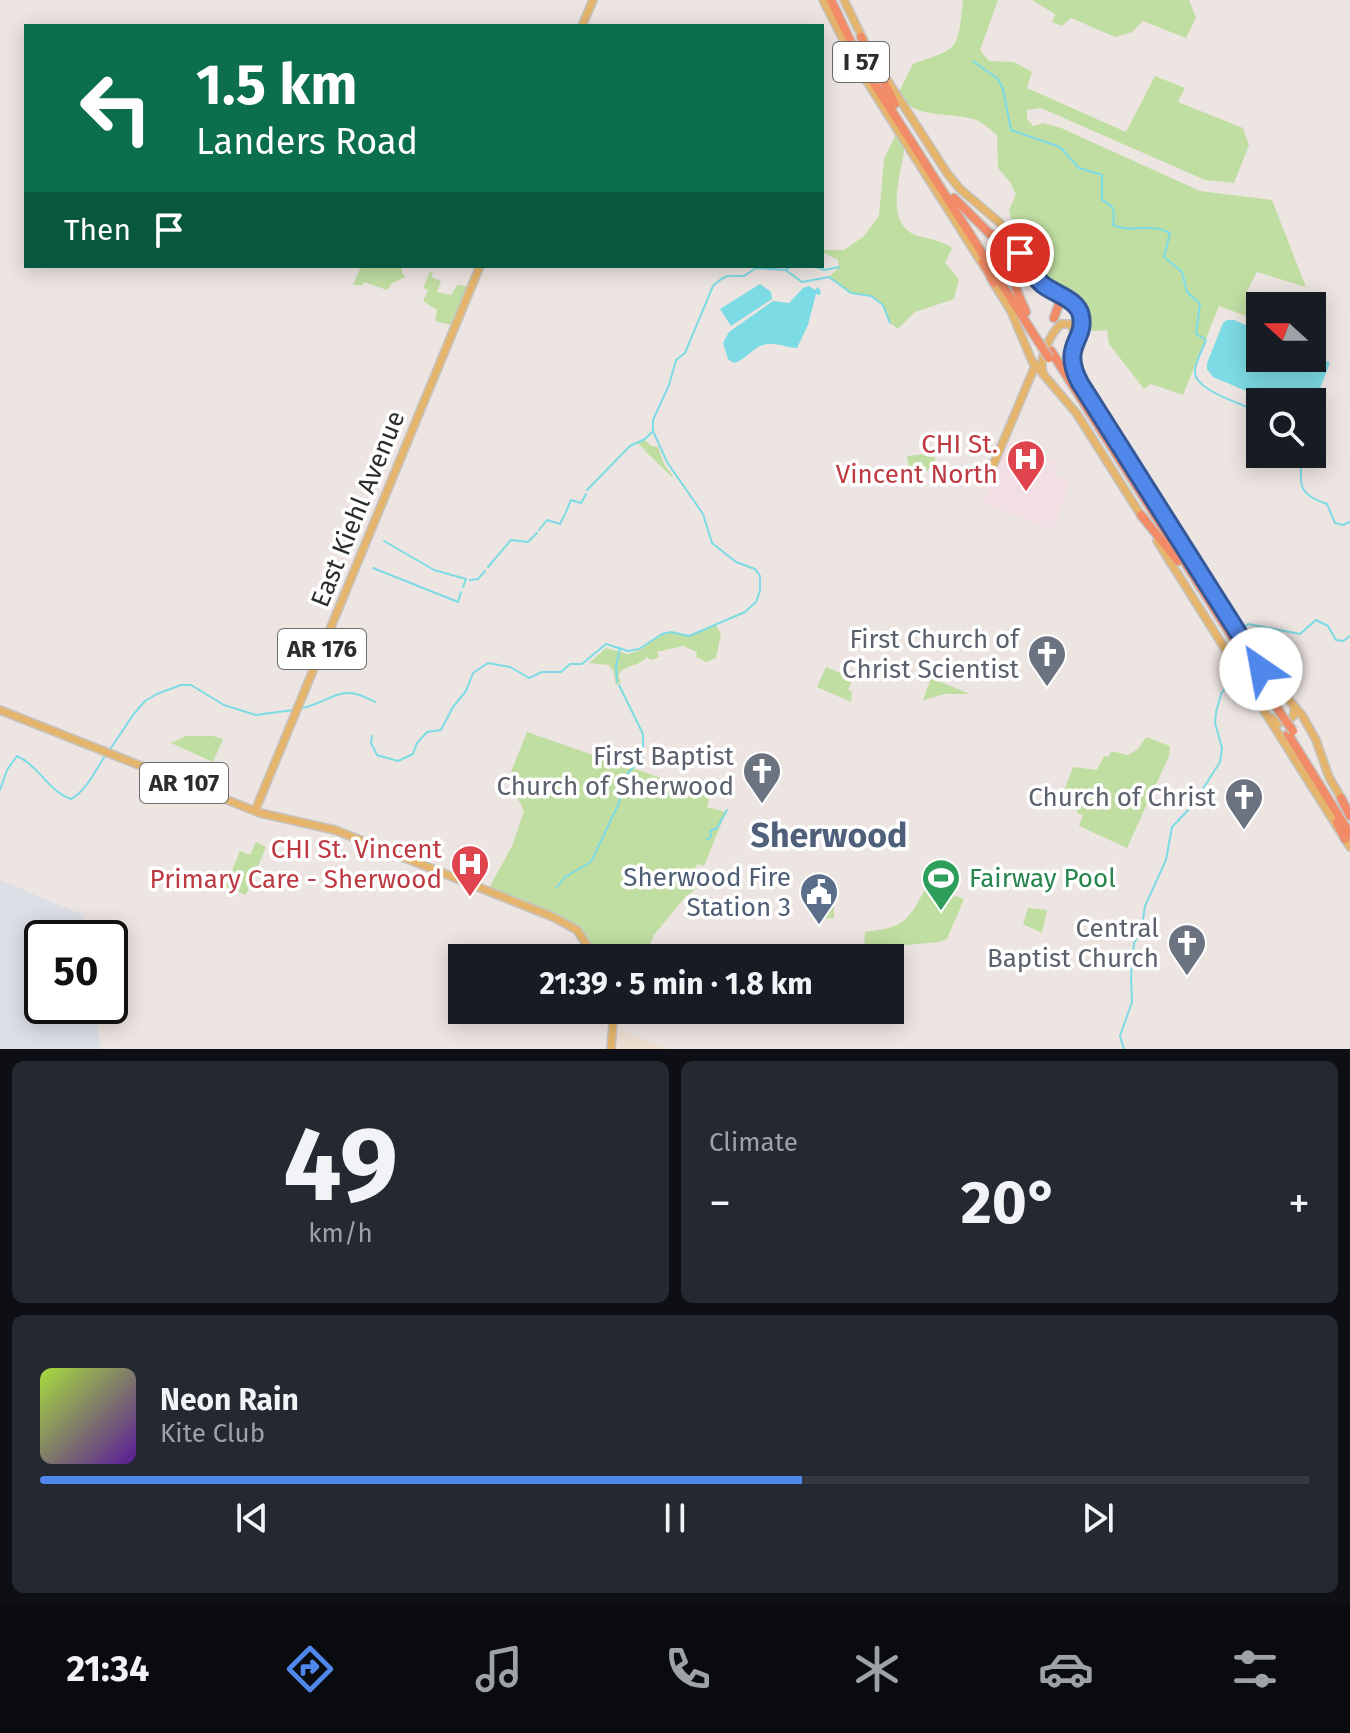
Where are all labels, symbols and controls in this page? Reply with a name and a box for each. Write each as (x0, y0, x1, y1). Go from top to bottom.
road number: I 57 (833, 42, 889, 82)
text: 1.5 km (196, 52, 358, 119)
icon: left (64, 56, 168, 160)
text: Landers Road (196, 120, 418, 164)
icon: arrive (147, 208, 191, 252)
text: Then (64, 212, 131, 248)
pin (986, 219, 1054, 287)
icon: arrive (998, 231, 1042, 275)
north arrow (1246, 292, 1326, 372)
map controls (1246, 292, 1326, 468)
button: search (1246, 388, 1326, 468)
street label: East Kiehl Avenue (305, 406, 411, 612)
place label: CHI St. Vincent North (836, 429, 998, 490)
hospital icon: CHI St. Vincent North (1005, 438, 1047, 493)
place label: First Church of Christ Scientist (842, 624, 1021, 685)
position arrow (1219, 627, 1303, 711)
road number: AR 176 (278, 629, 366, 669)
church icon: First Church of Christ Scientist (1026, 633, 1068, 688)
place label: First Baptist Church of Sherwood (497, 741, 735, 802)
church icon: First Baptist Church of Sherwood (741, 750, 783, 805)
road number: AR 107 (140, 763, 228, 803)
church icon: Church of Christ (1223, 776, 1265, 831)
place label: Church of Christ (1028, 782, 1217, 813)
district label: Sherwood (750, 815, 908, 856)
place label: CHI St. Vincent Primary Care - Sherwood (150, 834, 443, 895)
hospital icon: CHI St. Vincent Primary Care - Sherwood (449, 843, 491, 898)
sports icon: Fairway Pool (920, 857, 962, 912)
place label: Sherwood Fire Station 3 (623, 862, 791, 923)
place label: Fairway Pool (969, 863, 1116, 894)
public building icon: Sherwood Fire Station 3 (798, 871, 840, 926)
place label: Central Baptist Church (987, 913, 1159, 974)
speed limit sign: 50 (24, 920, 128, 1024)
church icon: Central Baptist Church (1166, 922, 1208, 977)
text: 21:39 · 5 min · 1.8 km (539, 966, 813, 1002)
text: 49 (283, 1103, 398, 1228)
text: Climate (709, 1127, 798, 1158)
text: 20° (961, 1167, 1058, 1239)
text: − (709, 1177, 731, 1230)
text: + (1288, 1177, 1310, 1230)
text: km/h (308, 1218, 373, 1249)
text: Neon Rain (160, 1382, 299, 1418)
text: Kite Club (160, 1418, 265, 1449)
icon: previous (230, 1496, 274, 1540)
icon: pause (653, 1496, 697, 1540)
icon: next (1076, 1496, 1120, 1540)
icon: directions (282, 1641, 338, 1697)
icon: music (471, 1641, 527, 1697)
icon: phone (660, 1641, 716, 1697)
icon: climate (849, 1641, 905, 1697)
icon: car (1038, 1641, 1094, 1697)
icon: filters (1227, 1641, 1283, 1697)
text: 21:34 (67, 1647, 149, 1691)

